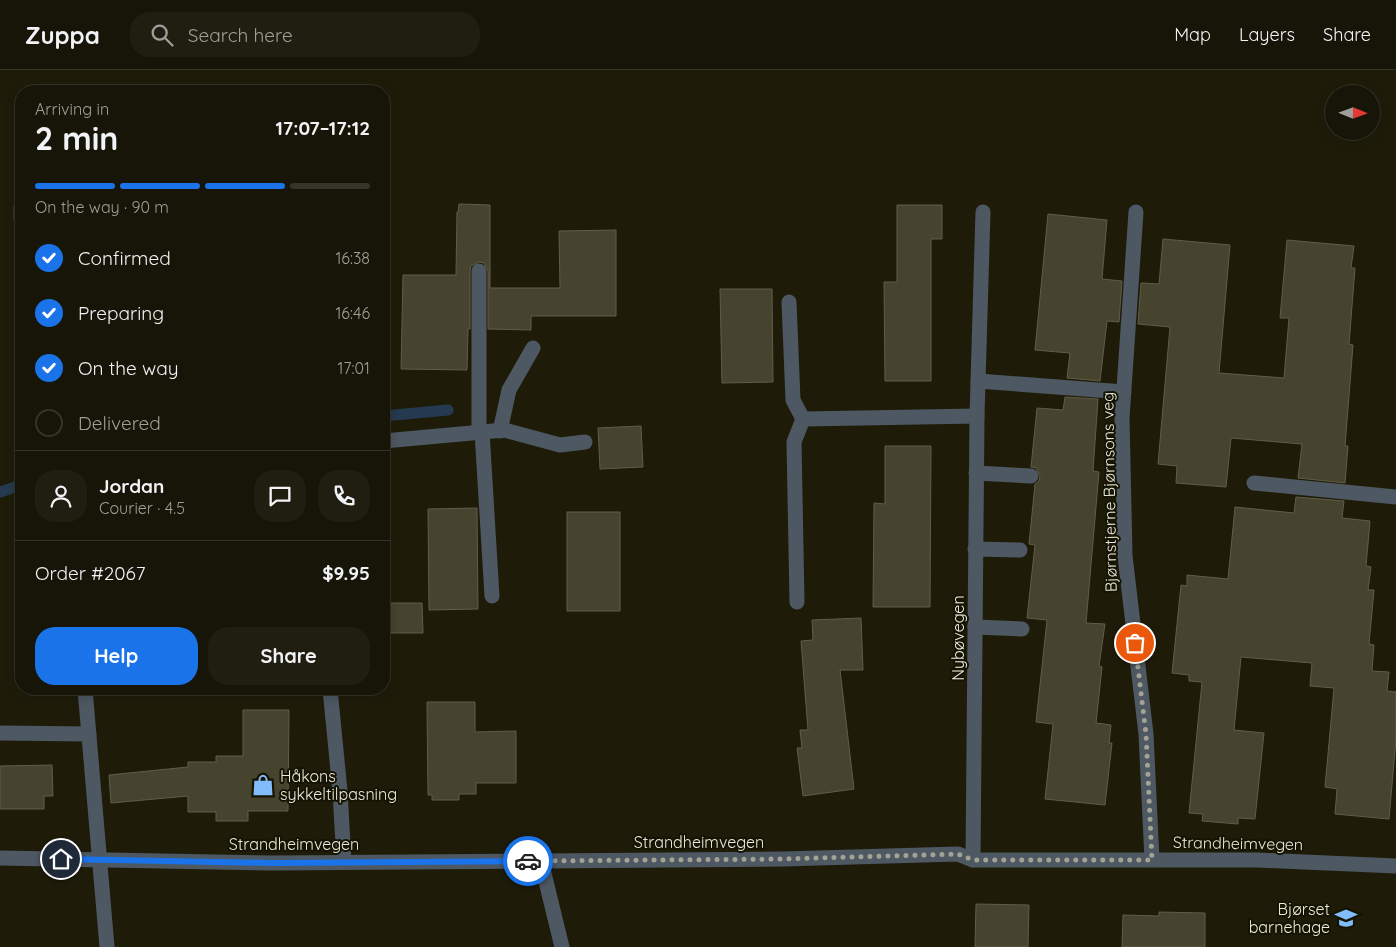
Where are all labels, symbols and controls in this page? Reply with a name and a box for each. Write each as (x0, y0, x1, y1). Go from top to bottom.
search box (130, 12, 480, 57)
text: Zuppa (25, 20, 100, 50)
icon: search (148, 21, 176, 49)
text: Search here (188, 23, 293, 47)
text: Map (1174, 23, 1211, 46)
text: Layers (1239, 23, 1295, 46)
text: Share (1323, 23, 1371, 46)
north arrow (1325, 85, 1380, 140)
map controls (1325, 85, 1380, 140)
text: Arriving in (35, 99, 109, 119)
text: 17:07–17:12 (275, 116, 370, 140)
text: 2 min (35, 118, 118, 158)
text: On the way · 90 m (35, 197, 169, 217)
icon: check (35, 244, 63, 272)
text: Confirmed (78, 246, 171, 270)
text: 16:38 (335, 248, 370, 268)
icon: check (35, 299, 63, 327)
text: Preparing (78, 301, 164, 325)
text: 16:46 (335, 303, 370, 323)
icon: check (35, 354, 63, 382)
text: On the way (78, 356, 179, 380)
text: 17:01 (337, 358, 370, 378)
street label: Bjørnstjerne Bjørnsons veg (1097, 392, 1121, 592)
text: Delivered (78, 411, 161, 435)
button: person (35, 470, 87, 522)
button: chat (254, 470, 306, 522)
button: phone (318, 470, 370, 522)
text: Jordan (99, 474, 164, 498)
text: Courier · 4.5 (99, 498, 185, 518)
text: Order #2067 (35, 561, 145, 585)
text: $9.95 (322, 561, 370, 585)
street label: Nybøvegen (948, 595, 968, 681)
pin (1114, 622, 1156, 664)
button: Help (35, 627, 198, 685)
button: Share (208, 627, 370, 685)
icon: bag (1121, 629, 1149, 657)
place label: Håkons sykkeltilpasning (280, 766, 397, 804)
shop icon: Håkons sykkeltilpasning (250, 772, 276, 798)
street label: Strandheimvegen (634, 832, 764, 852)
street label: Strandheimvegen (1173, 832, 1303, 854)
street label: Strandheimvegen (229, 834, 359, 854)
courier (503, 836, 553, 886)
pin (40, 838, 82, 880)
icon: home (47, 845, 75, 873)
icon: car (514, 847, 542, 875)
place label: Bjørset barnehage (1249, 899, 1330, 937)
school or university icon: Bjørset barnehage (1333, 905, 1359, 931)

